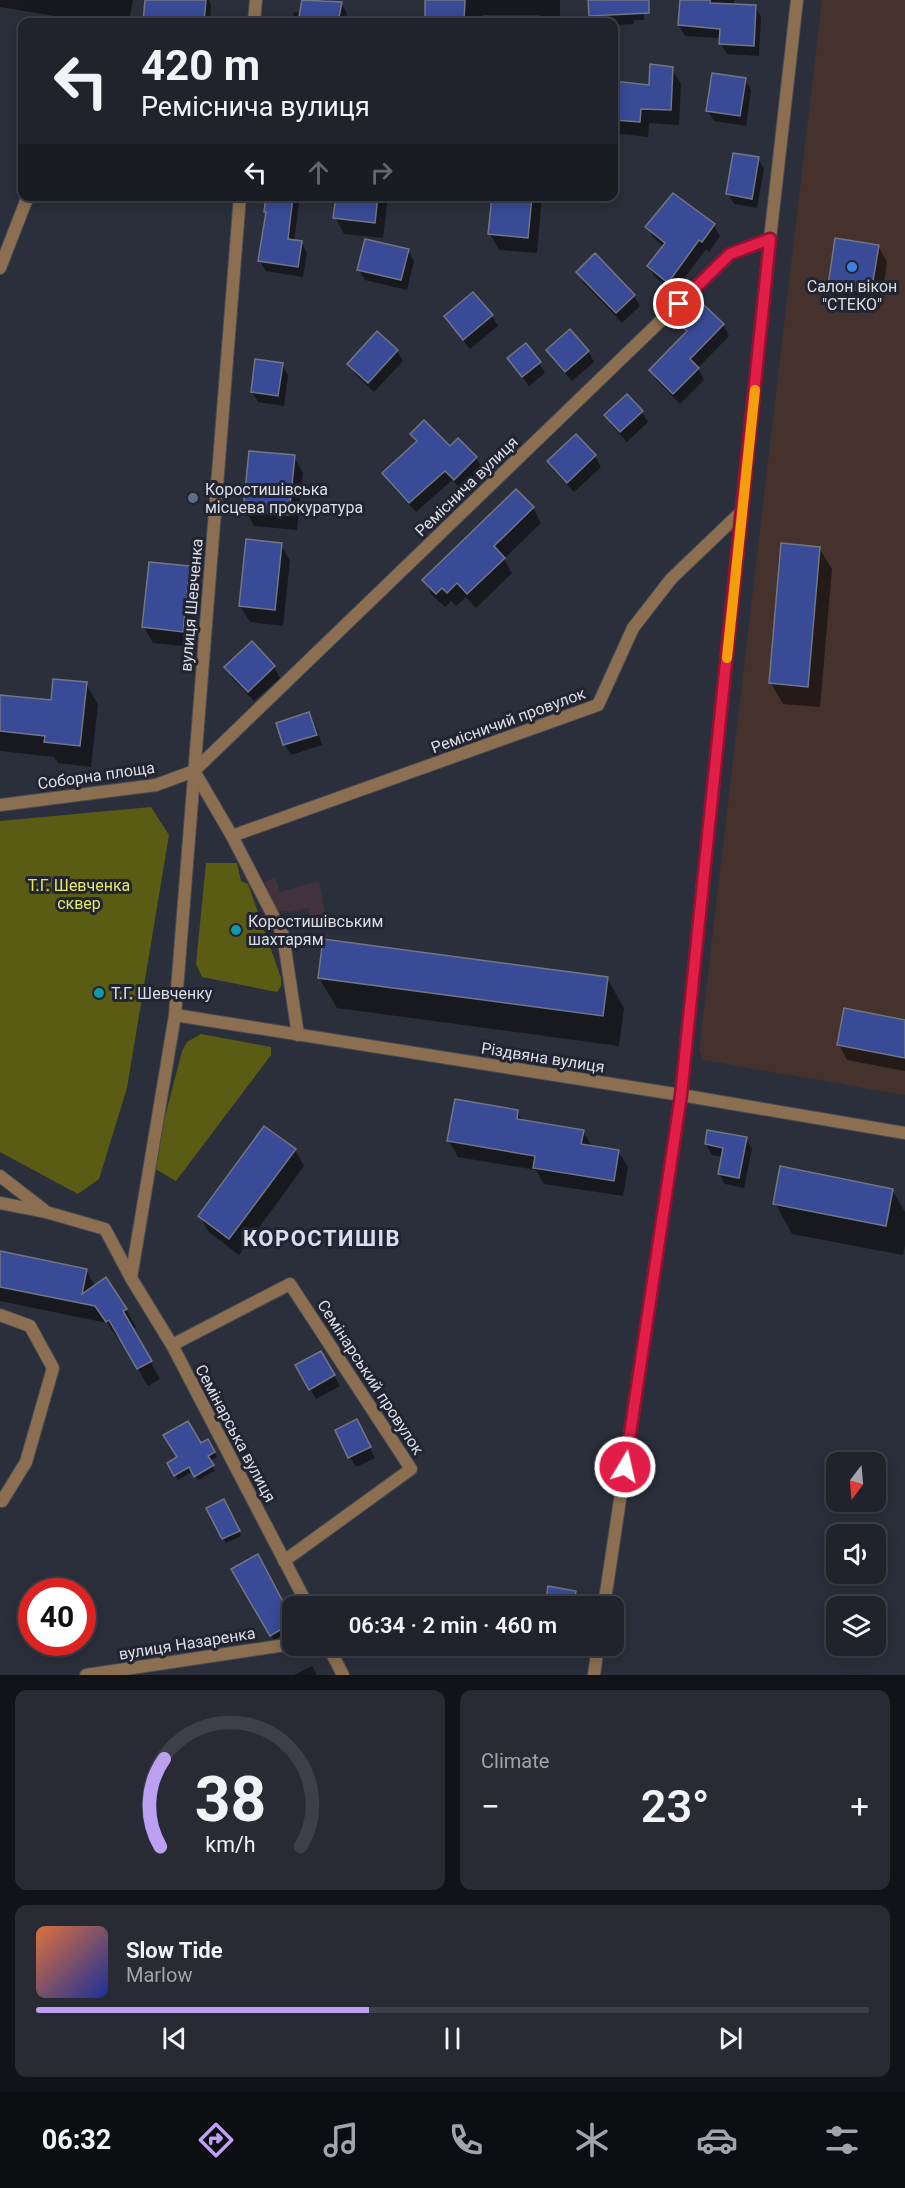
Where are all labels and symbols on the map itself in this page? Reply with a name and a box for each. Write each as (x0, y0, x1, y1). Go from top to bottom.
marker: Салон вікон "СТЕКО" (845, 260, 859, 274)
place label: Салон вікон "СТЕКО" (807, 277, 897, 314)
pin (653, 278, 704, 329)
street label: Реміснича вулиця (411, 432, 522, 540)
place label: Коростишівська місцева прокуратура (205, 480, 363, 517)
marker: Коростишівська місцева прокуратура (186, 491, 200, 505)
street label: вулиця Шевченка (176, 538, 207, 672)
street label: Ремісничий провулок (428, 684, 588, 757)
street label: Соборна площа (36, 758, 156, 793)
park label: Т.Г. Шевченка сквер (28, 876, 130, 913)
place label: Коростишівським шахтарям (248, 912, 383, 949)
marker: Коростишівським шахтарям (229, 923, 243, 937)
place label: Т.Г. Шевченку (111, 984, 213, 1003)
marker: Т.Г. Шевченку (92, 986, 106, 1000)
street label: Різдвяна вулиця (480, 1038, 606, 1077)
district label: КОРОСТИШІВ (243, 1226, 401, 1251)
street label: Семінарський провулок (313, 1296, 428, 1458)
street label: Семінарська вулиця (191, 1361, 280, 1505)
position arrow (593, 1435, 657, 1499)
north arrow (826, 1452, 886, 1512)
speed limit sign: 40 (18, 1578, 96, 1656)
street label: вулиця Назаренка (117, 1623, 257, 1664)

